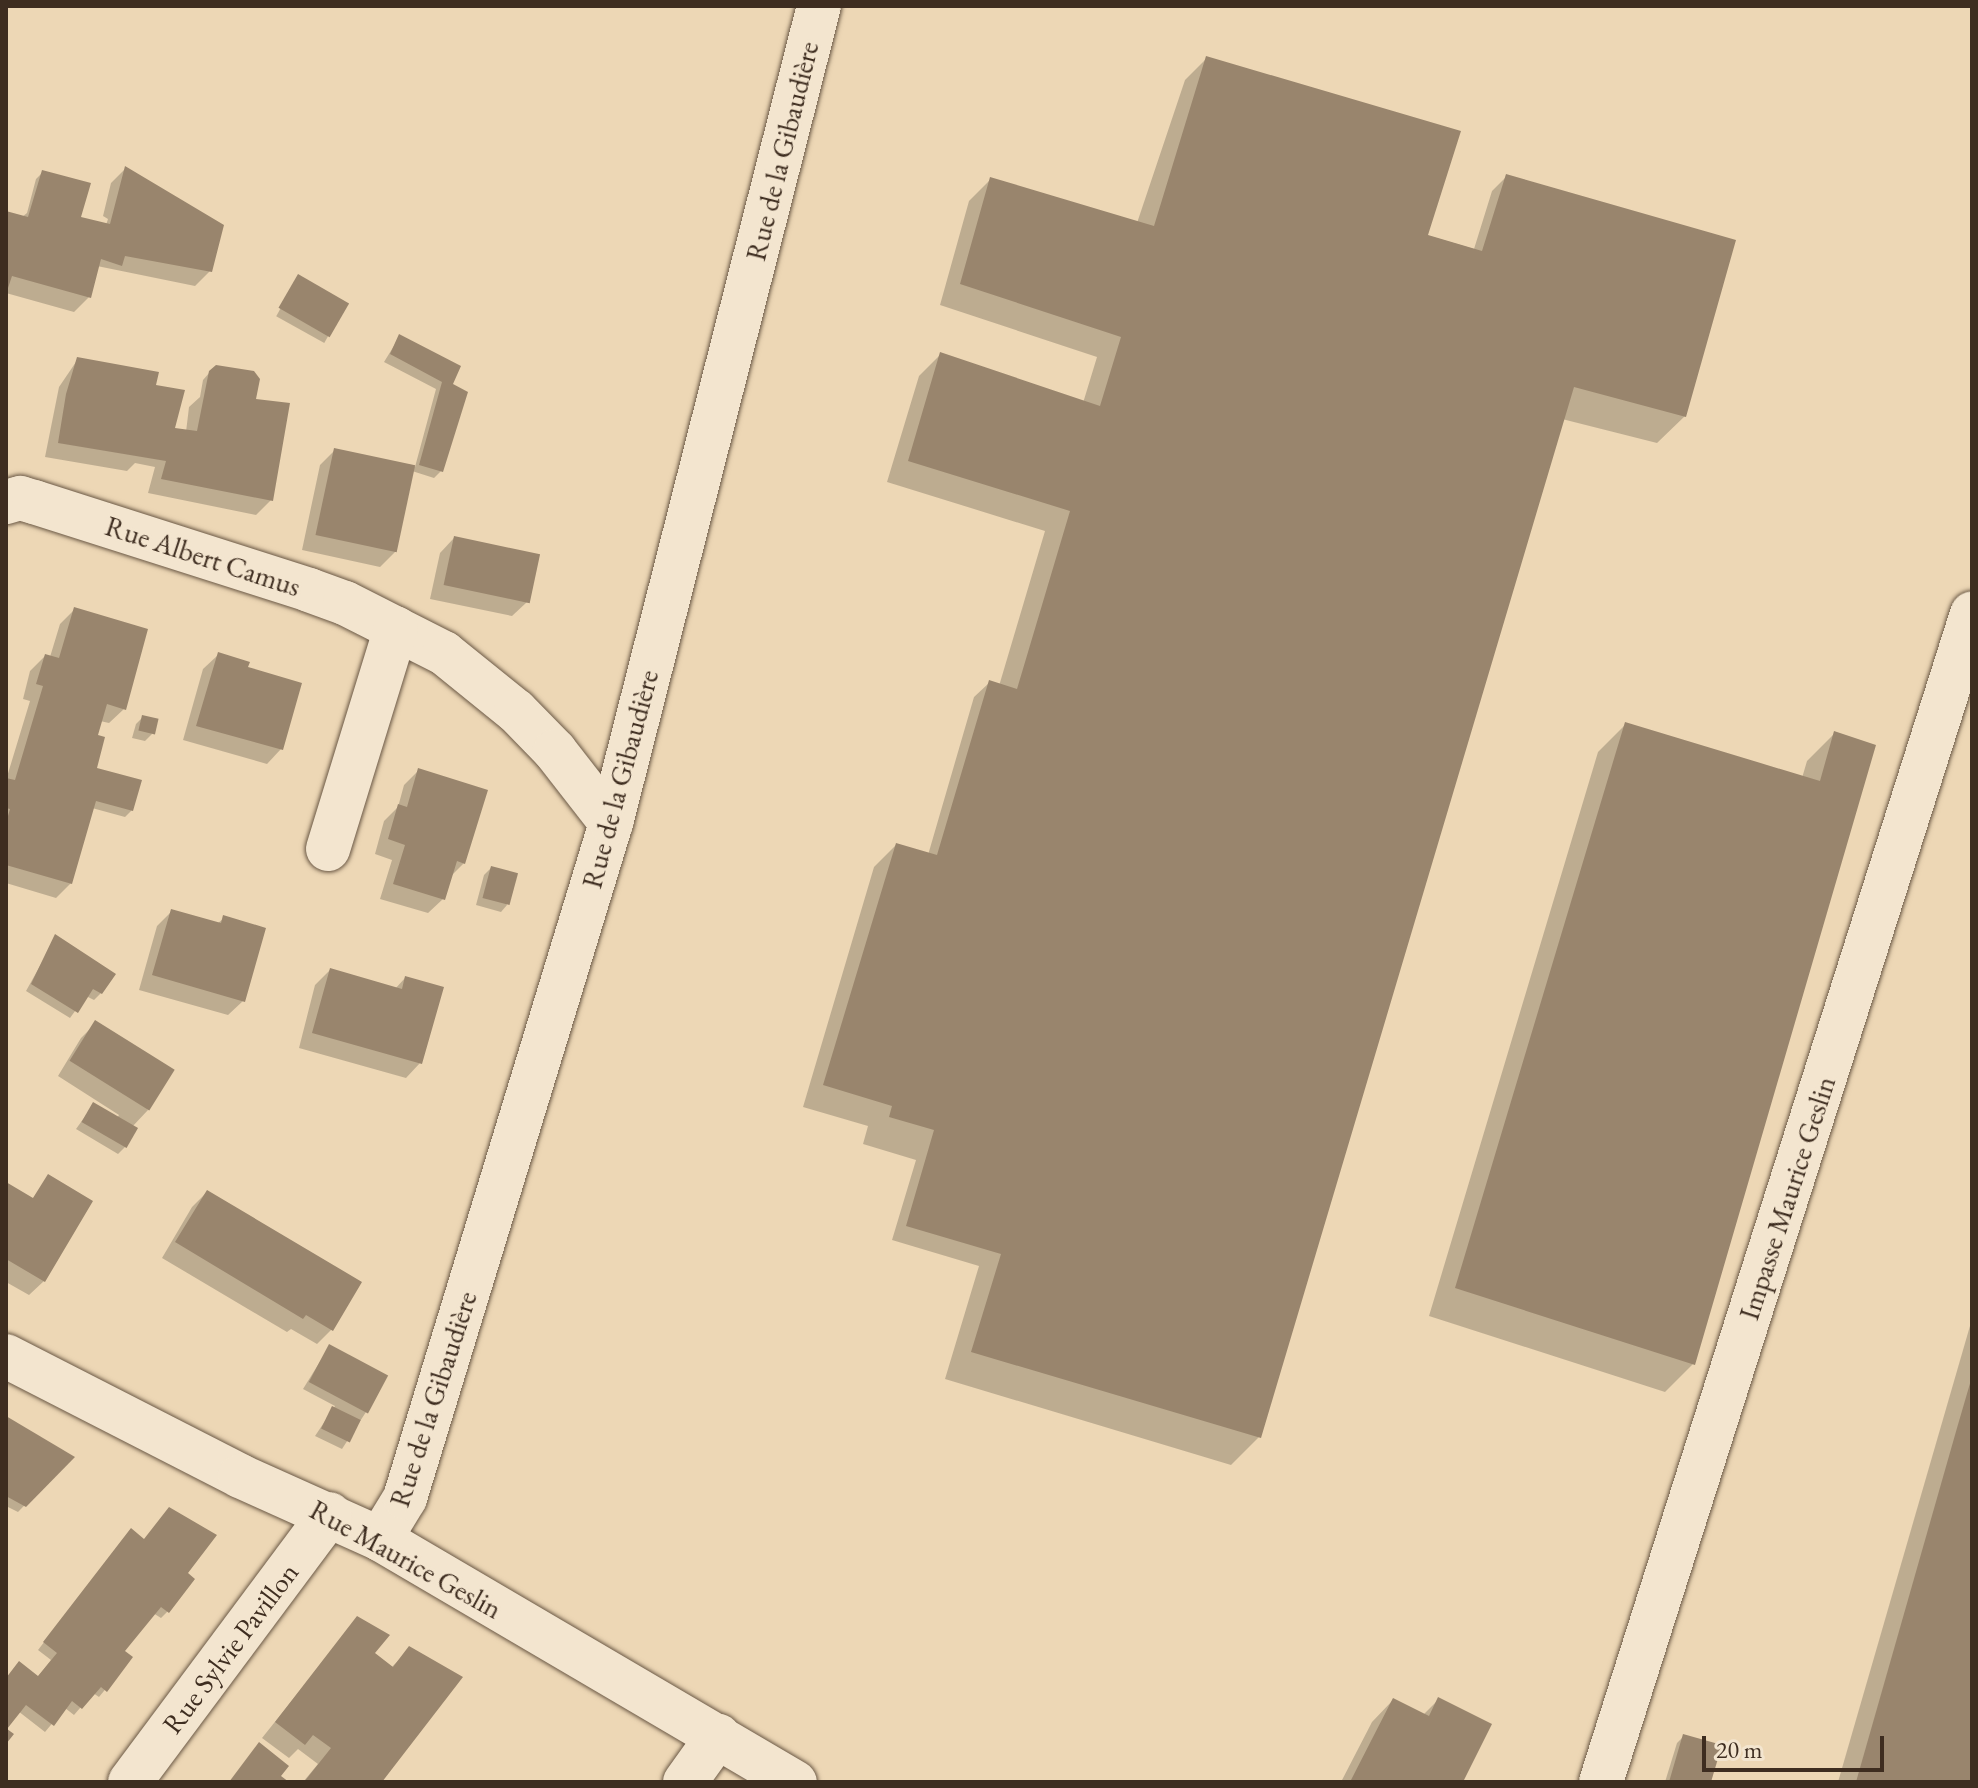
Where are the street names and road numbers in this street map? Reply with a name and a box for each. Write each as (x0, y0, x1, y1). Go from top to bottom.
street label: Rue de la Gibaudière (739, 38, 825, 264)
street label: Rue Albert Camus (101, 509, 305, 603)
street label: Rue de la Gibaudière (575, 666, 665, 892)
street label: Impasse Maurice Geslin (1732, 1072, 1842, 1324)
street label: Rue de la Gibaudière (382, 1287, 484, 1511)
street label: Rue Maurice Geslin (304, 1492, 508, 1626)
street label: Rue Sylvie Pavillon (155, 1556, 305, 1740)

